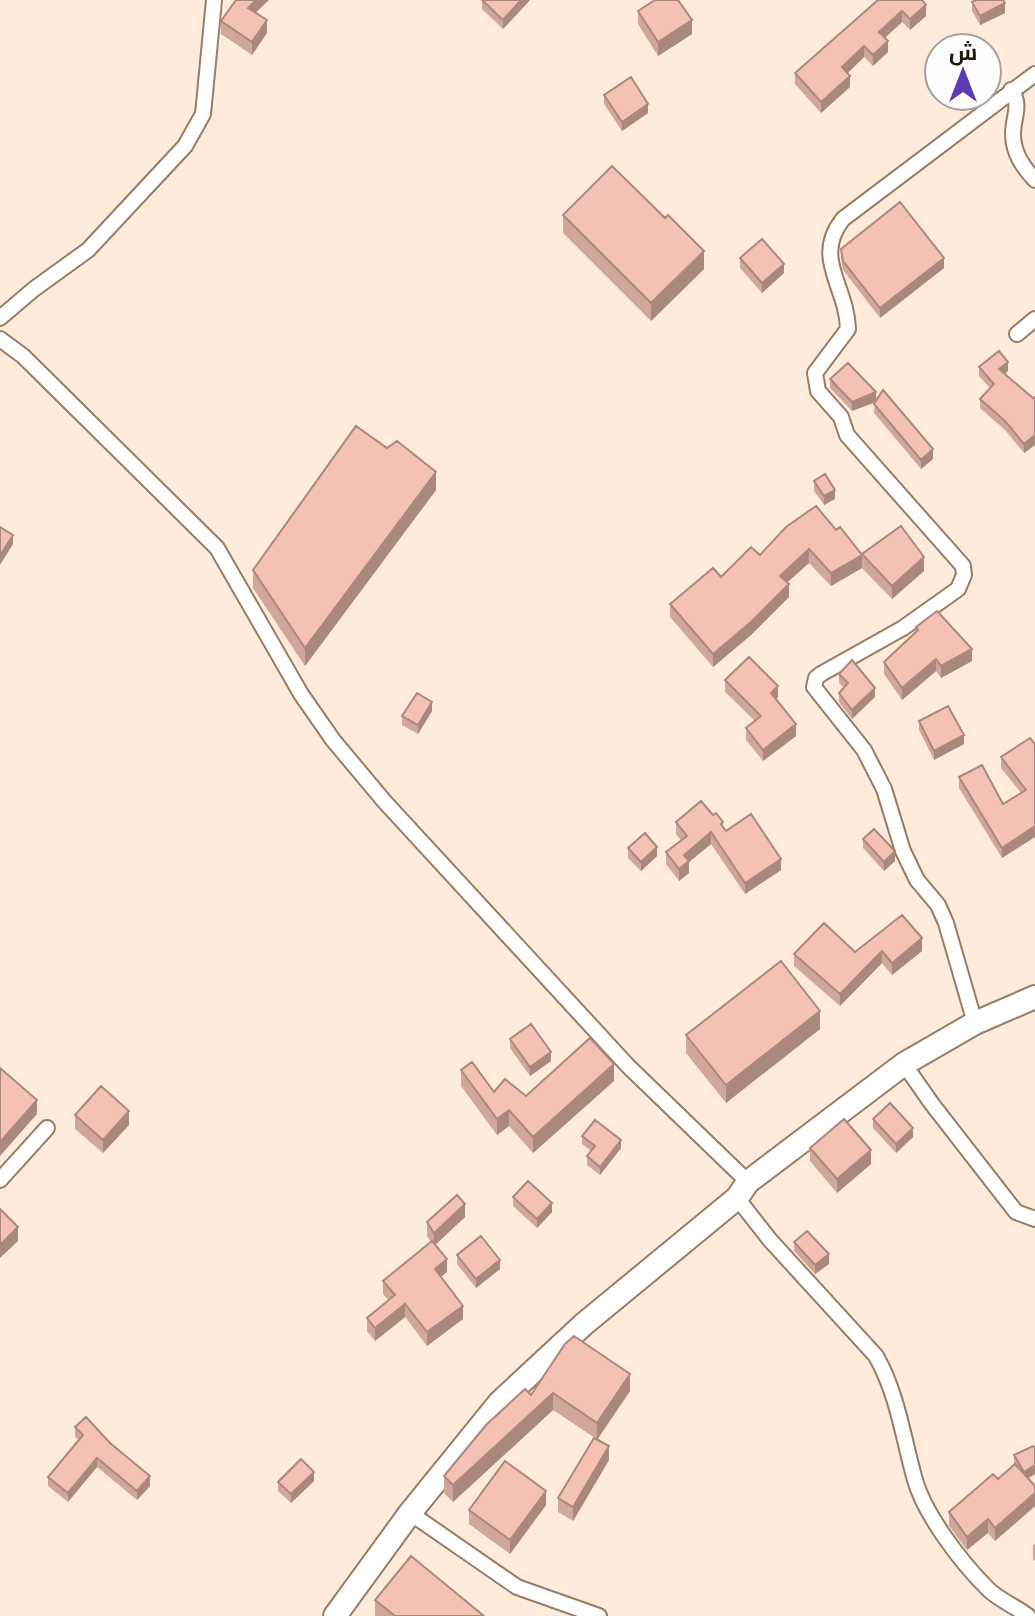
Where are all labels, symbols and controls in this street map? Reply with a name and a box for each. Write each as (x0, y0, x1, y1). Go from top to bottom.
north arrow (923, 32, 1003, 112)
text: ش (949, 38, 977, 67)

